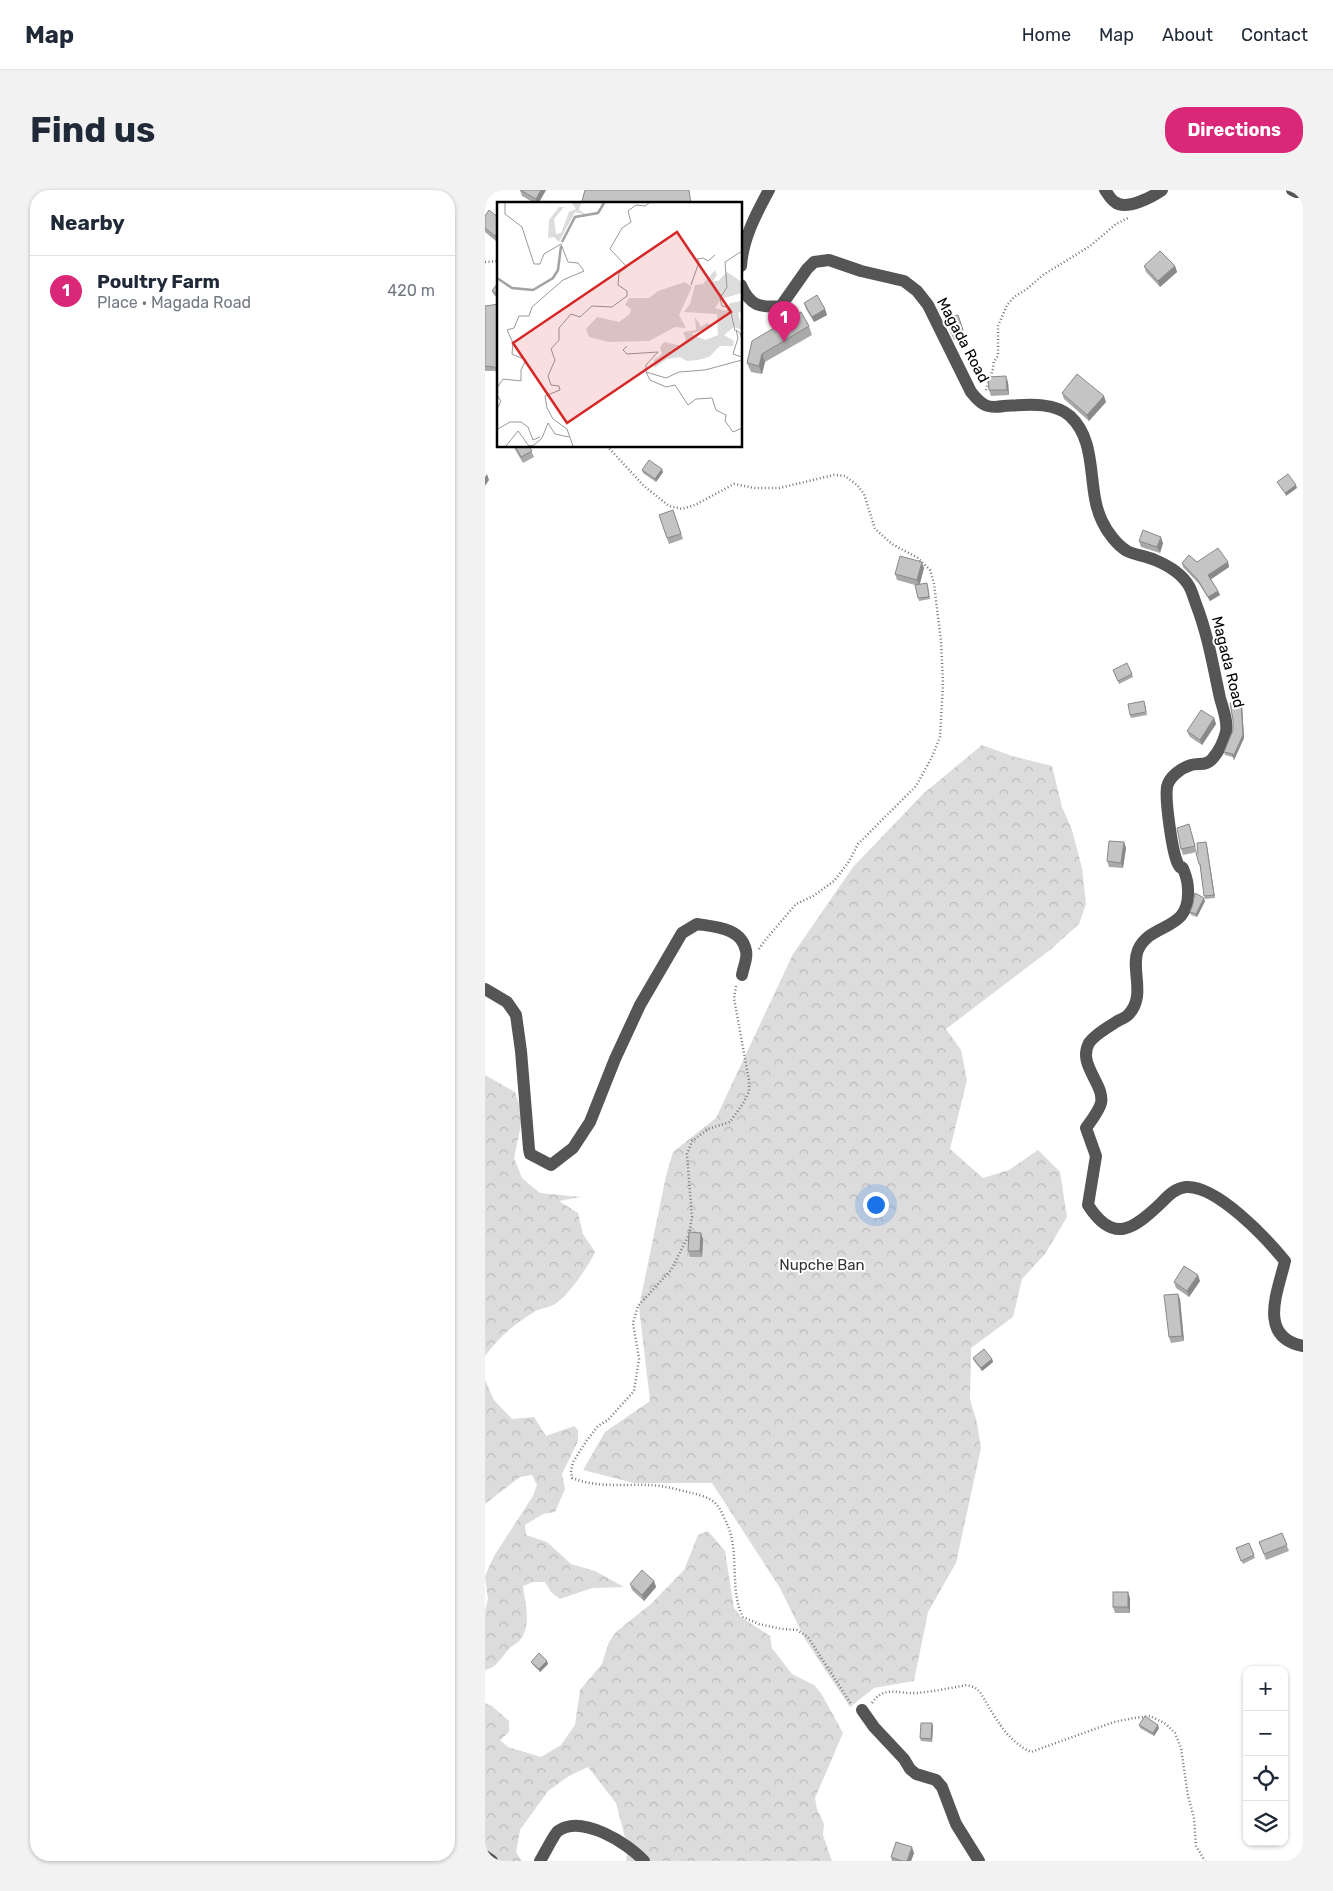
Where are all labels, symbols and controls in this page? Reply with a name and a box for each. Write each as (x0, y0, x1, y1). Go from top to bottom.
text: Map (25, 21, 74, 49)
text: Home (1022, 24, 1071, 46)
text: Map (1099, 24, 1134, 46)
text: About (1162, 24, 1213, 46)
text: Contact (1241, 24, 1308, 46)
button: Directions (1165, 107, 1303, 153)
text: Find us (30, 109, 155, 151)
inset map (497, 202, 743, 448)
text: Nearby (50, 210, 125, 235)
text: Poultry Farm (97, 270, 220, 293)
text: 1 (62, 281, 70, 300)
text: 420 m (387, 281, 435, 300)
text: Place · Magada Road (97, 293, 251, 312)
street label: Magada Road (933, 294, 993, 386)
pin: 1 (768, 301, 800, 342)
street label: Magada Road (1208, 614, 1248, 710)
your location (863, 1192, 889, 1218)
park label: Nupche Ban (779, 1256, 865, 1274)
map controls (1243, 1666, 1288, 1846)
button: + (1243, 1666, 1288, 1711)
button: − (1243, 1711, 1288, 1756)
button: locate (1243, 1756, 1288, 1801)
button: layers (1243, 1801, 1288, 1846)

